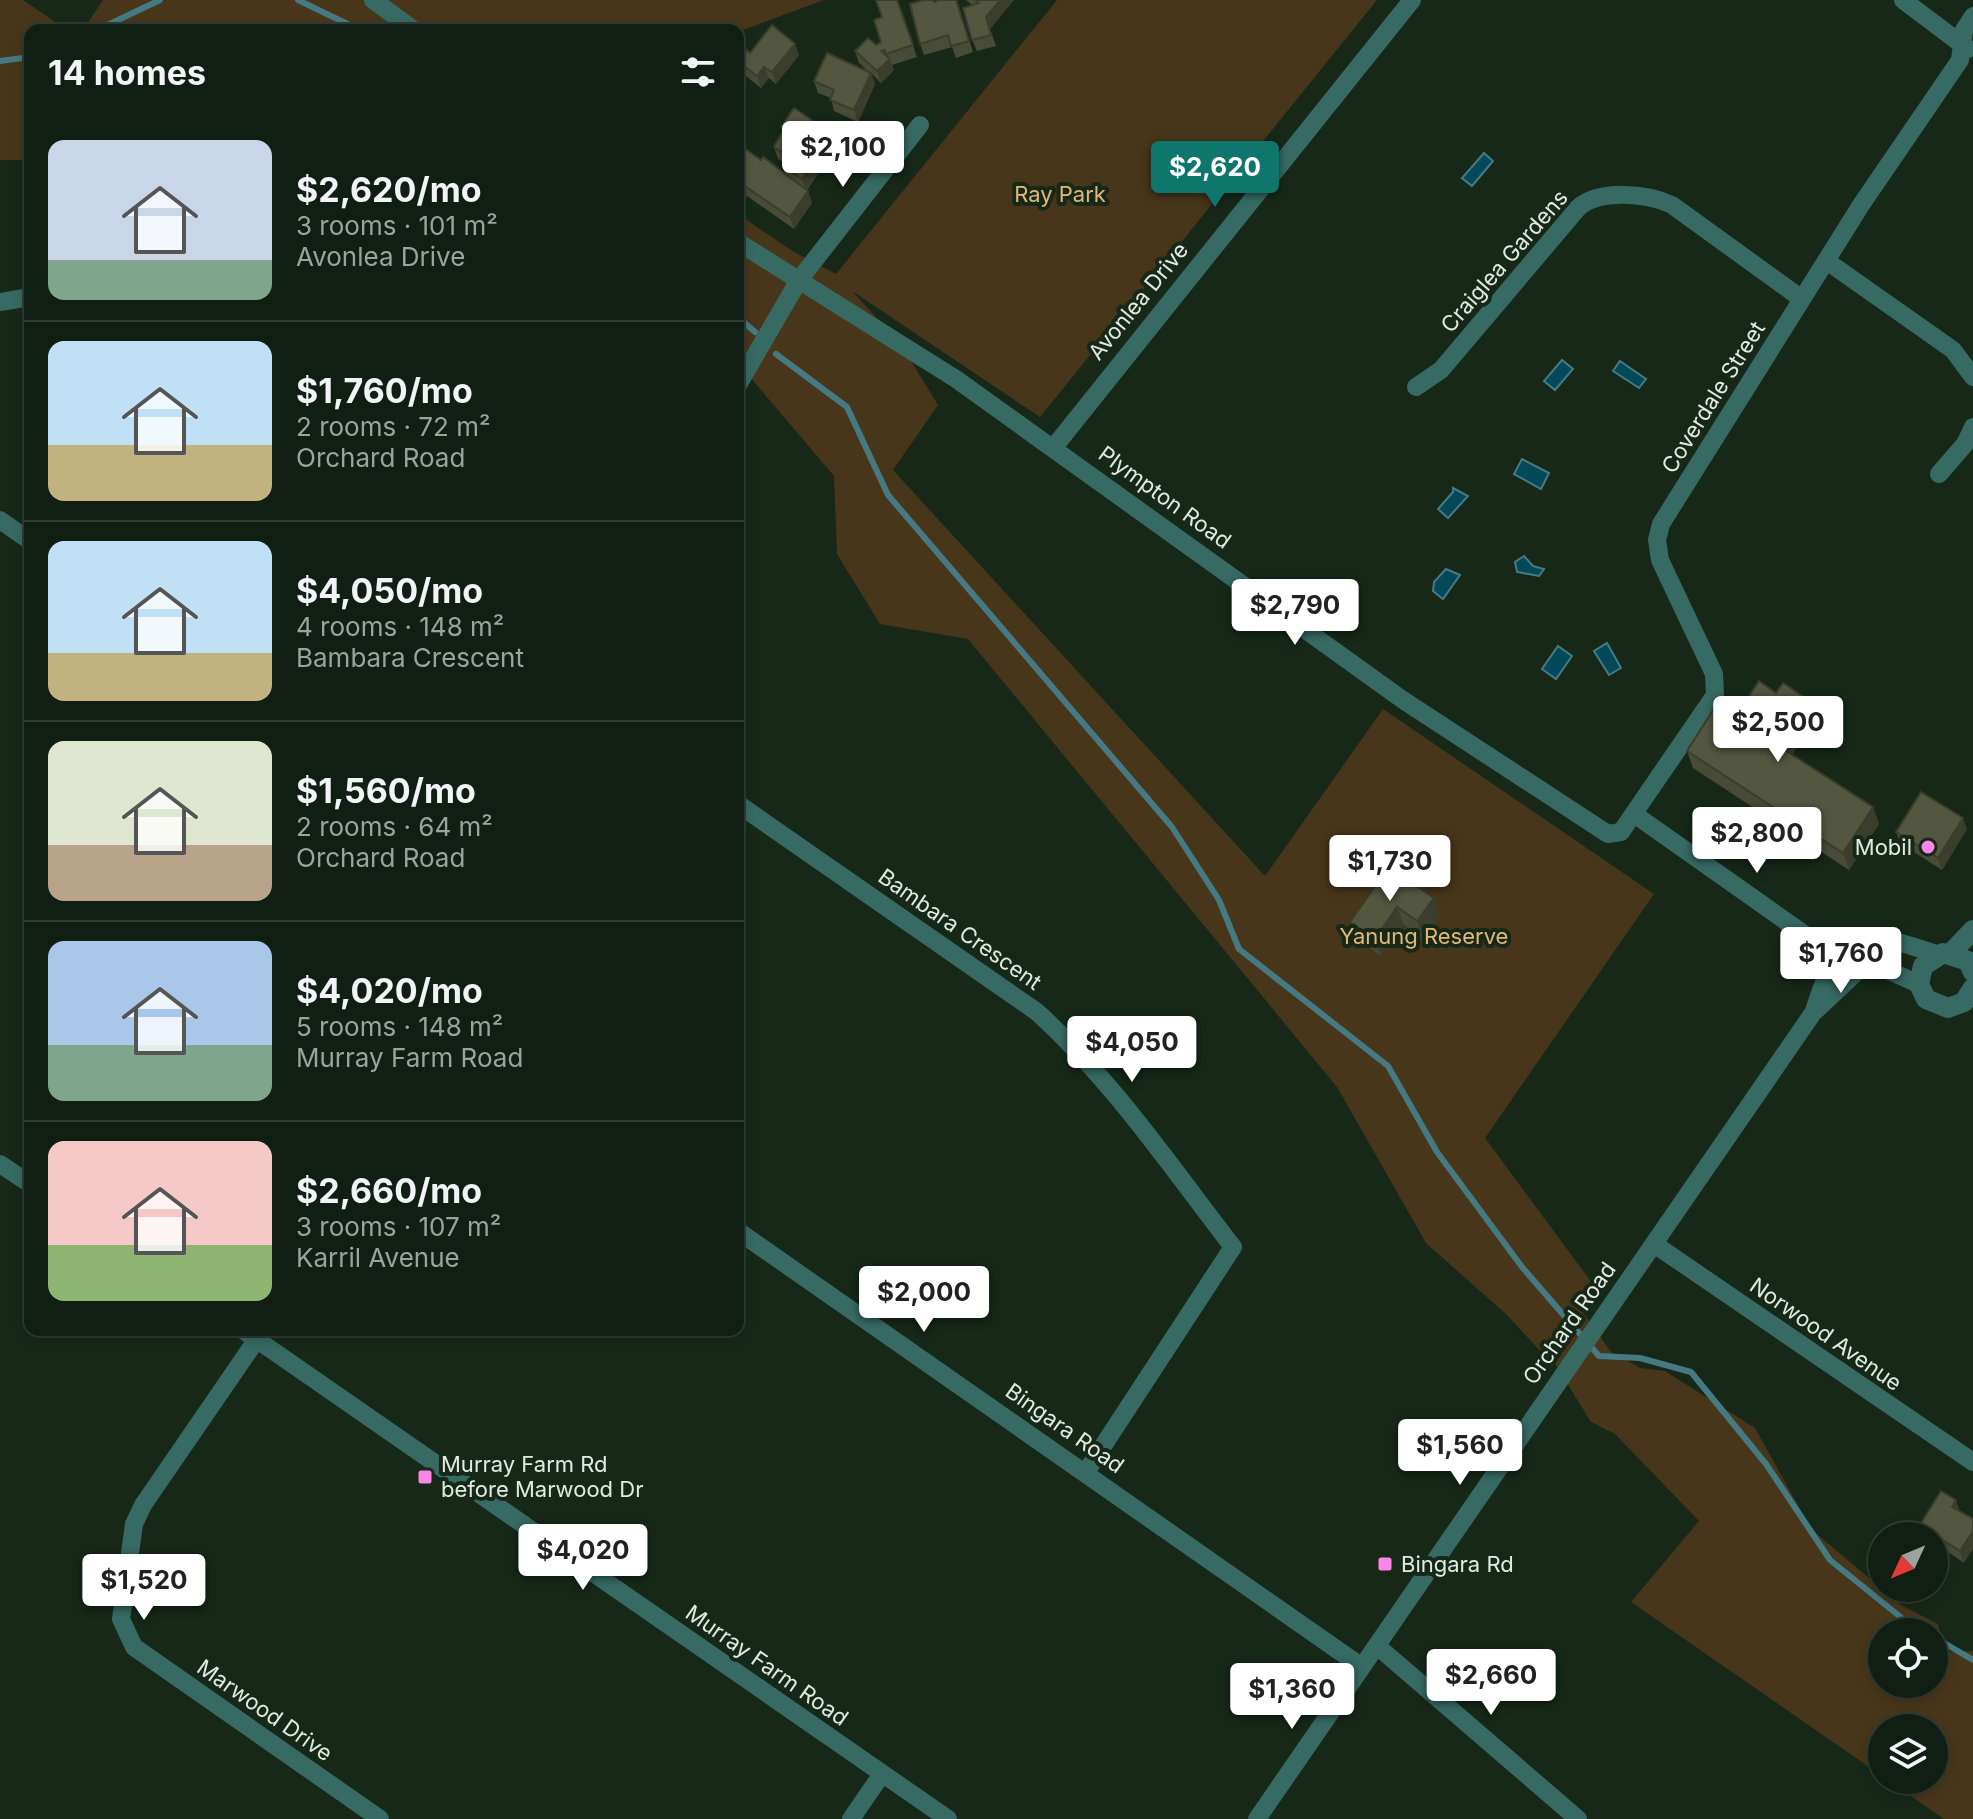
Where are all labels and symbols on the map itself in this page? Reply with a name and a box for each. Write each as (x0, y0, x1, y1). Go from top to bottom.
pin: $2,100 (778, 121, 908, 189)
pin: $2,620 (1150, 141, 1280, 209)
park label: Ray Park (1014, 181, 1106, 207)
street label: Craiglea Gardens (1435, 185, 1573, 337)
street label: Avonlea Drive (1083, 237, 1193, 365)
street label: Coverdale Street (1656, 316, 1770, 478)
street label: Plympton Road (1094, 440, 1236, 554)
pin: $2,790 (1230, 579, 1360, 647)
pin: $2,500 (1713, 696, 1843, 764)
pin: $2,800 (1692, 807, 1822, 875)
place label: Mobil (1855, 834, 1912, 860)
pin: $1,730 (1325, 835, 1455, 903)
marker: Mobil (1919, 838, 1937, 856)
street label: Bambara Crescent (874, 863, 1046, 995)
park label: Yanung Reserve (1340, 923, 1508, 949)
pin: $1,760 (1776, 927, 1906, 995)
pin: $4,050 (1067, 1016, 1197, 1084)
street label: Orchard Road (1517, 1257, 1621, 1389)
pin: $2,000 (859, 1266, 989, 1334)
street label: Norwood Avenue (1745, 1272, 1907, 1396)
street label: Bingara Road (1001, 1378, 1129, 1478)
pin: $1,560 (1395, 1419, 1525, 1487)
place label: Murray Farm Rd before Marwood Dr (441, 1451, 643, 1502)
marker: Murray Farm Rd before Marwood Dr (416, 1468, 434, 1486)
north arrow (1868, 1522, 1948, 1602)
pin: $4,020 (518, 1524, 648, 1592)
place label: Bingara Rd (1401, 1551, 1514, 1577)
pin: $1,520 (79, 1554, 209, 1622)
marker: Bingara Rd (1376, 1555, 1394, 1573)
street label: Murray Farm Road (681, 1599, 853, 1731)
pin: $2,660 (1426, 1649, 1556, 1717)
street label: Marwood Drive (192, 1654, 338, 1766)
pin: $1,360 (1227, 1663, 1357, 1731)

